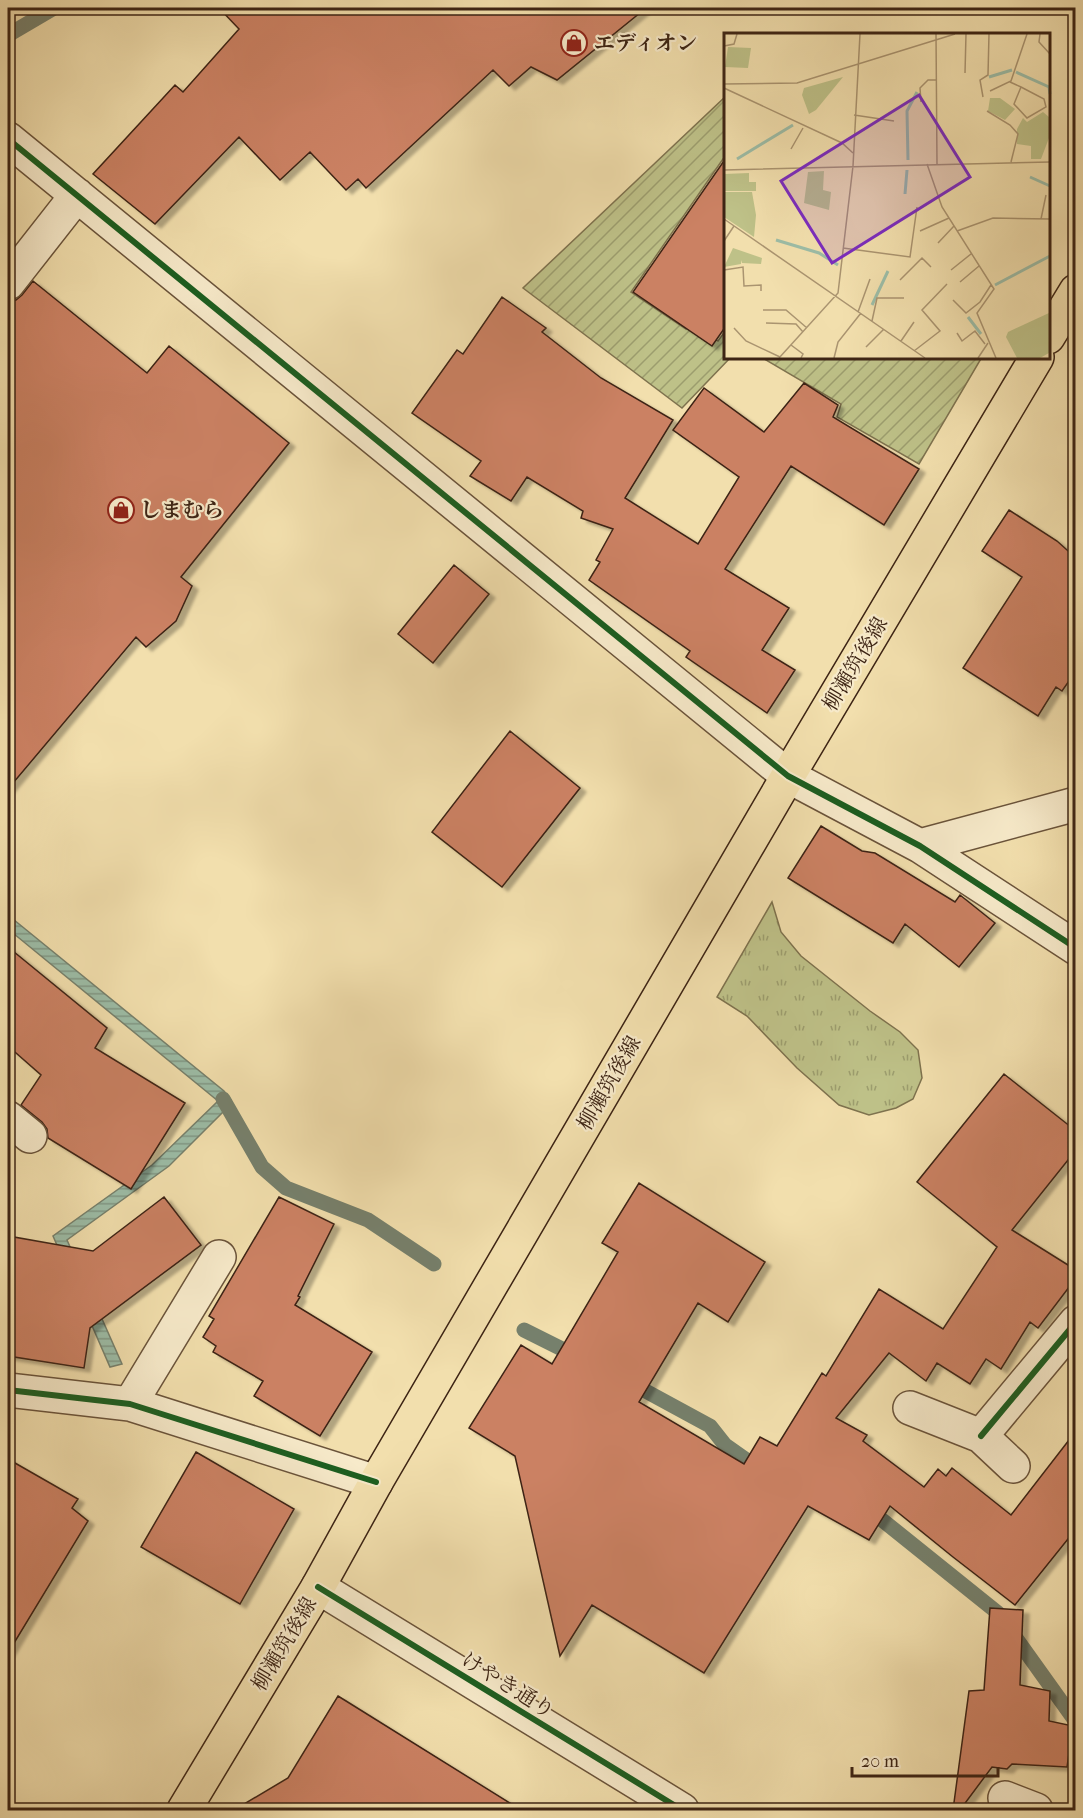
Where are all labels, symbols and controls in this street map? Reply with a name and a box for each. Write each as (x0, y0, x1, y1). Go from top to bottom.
shop icon: エディオン (559, 28, 589, 58)
place label: エディオン (594, 31, 697, 55)
inset map (724, 33, 1050, 358)
shop icon: しまむら (106, 495, 136, 525)
place label: しまむら (140, 498, 224, 522)
street label: 柳瀬筑後線 (818, 613, 892, 715)
street label: 柳瀬筑後線 (572, 1032, 646, 1134)
street label: 柳瀬筑後線 (247, 1593, 321, 1695)
street label: けやき通り (457, 1647, 559, 1723)
scale bar (852, 1740, 998, 1778)
text: 20 m (861, 1751, 899, 1772)

